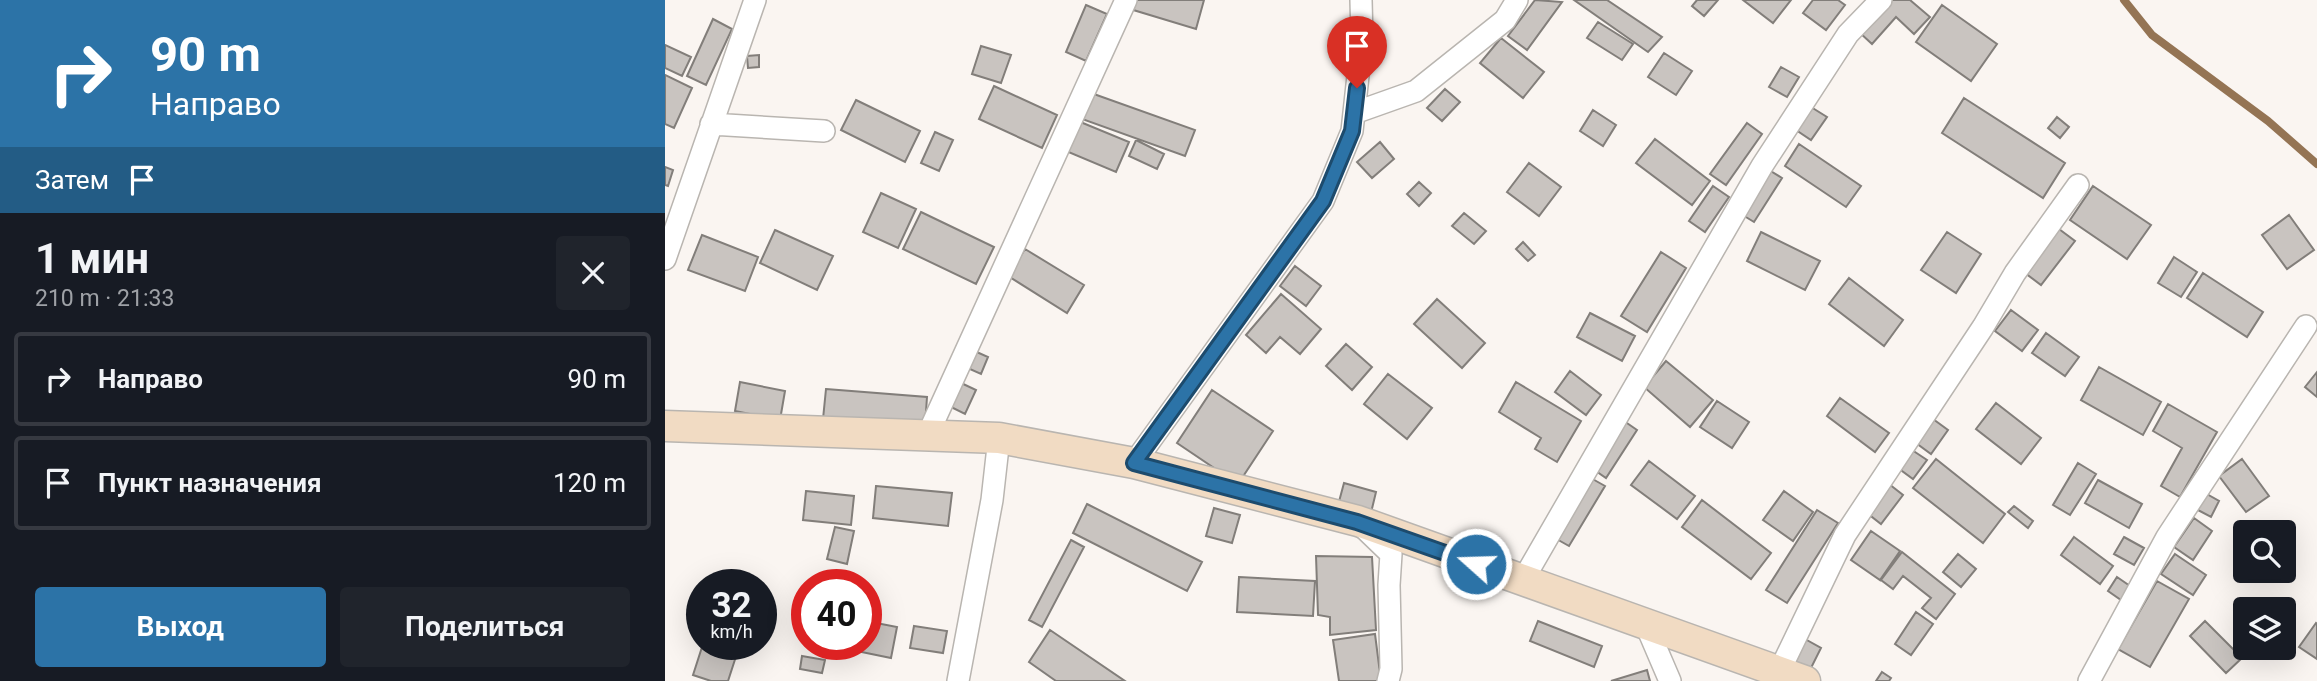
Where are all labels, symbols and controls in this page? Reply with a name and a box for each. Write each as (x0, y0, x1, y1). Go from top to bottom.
pin (1327, 16, 1387, 88)
text: 90 m (150, 26, 261, 83)
icon: arrive (1338, 27, 1376, 65)
icon: right (35, 28, 126, 119)
text: Направо (150, 85, 281, 123)
icon: arrive (123, 161, 161, 199)
text: Затем (35, 165, 109, 195)
text: 1 мин (35, 234, 149, 283)
button: close (556, 236, 630, 310)
text: 210 m · 21:33 (35, 285, 174, 312)
icon: right (39, 360, 77, 398)
text: Направо (98, 364, 203, 394)
text: 90 m (568, 364, 626, 394)
icon: arrive (39, 464, 77, 502)
text: Пункт назначения (98, 468, 322, 498)
text: 120 m (553, 468, 626, 498)
map controls (2233, 520, 2296, 660)
button: search (2233, 520, 2296, 583)
position arrow (1439, 527, 1513, 601)
speed limit sign: 40 (791, 569, 882, 660)
text: 32 (711, 585, 752, 626)
button: Выход (35, 587, 326, 667)
button: Поделиться (340, 587, 630, 667)
button: layers (2233, 597, 2296, 660)
text: km/h (710, 621, 753, 642)

